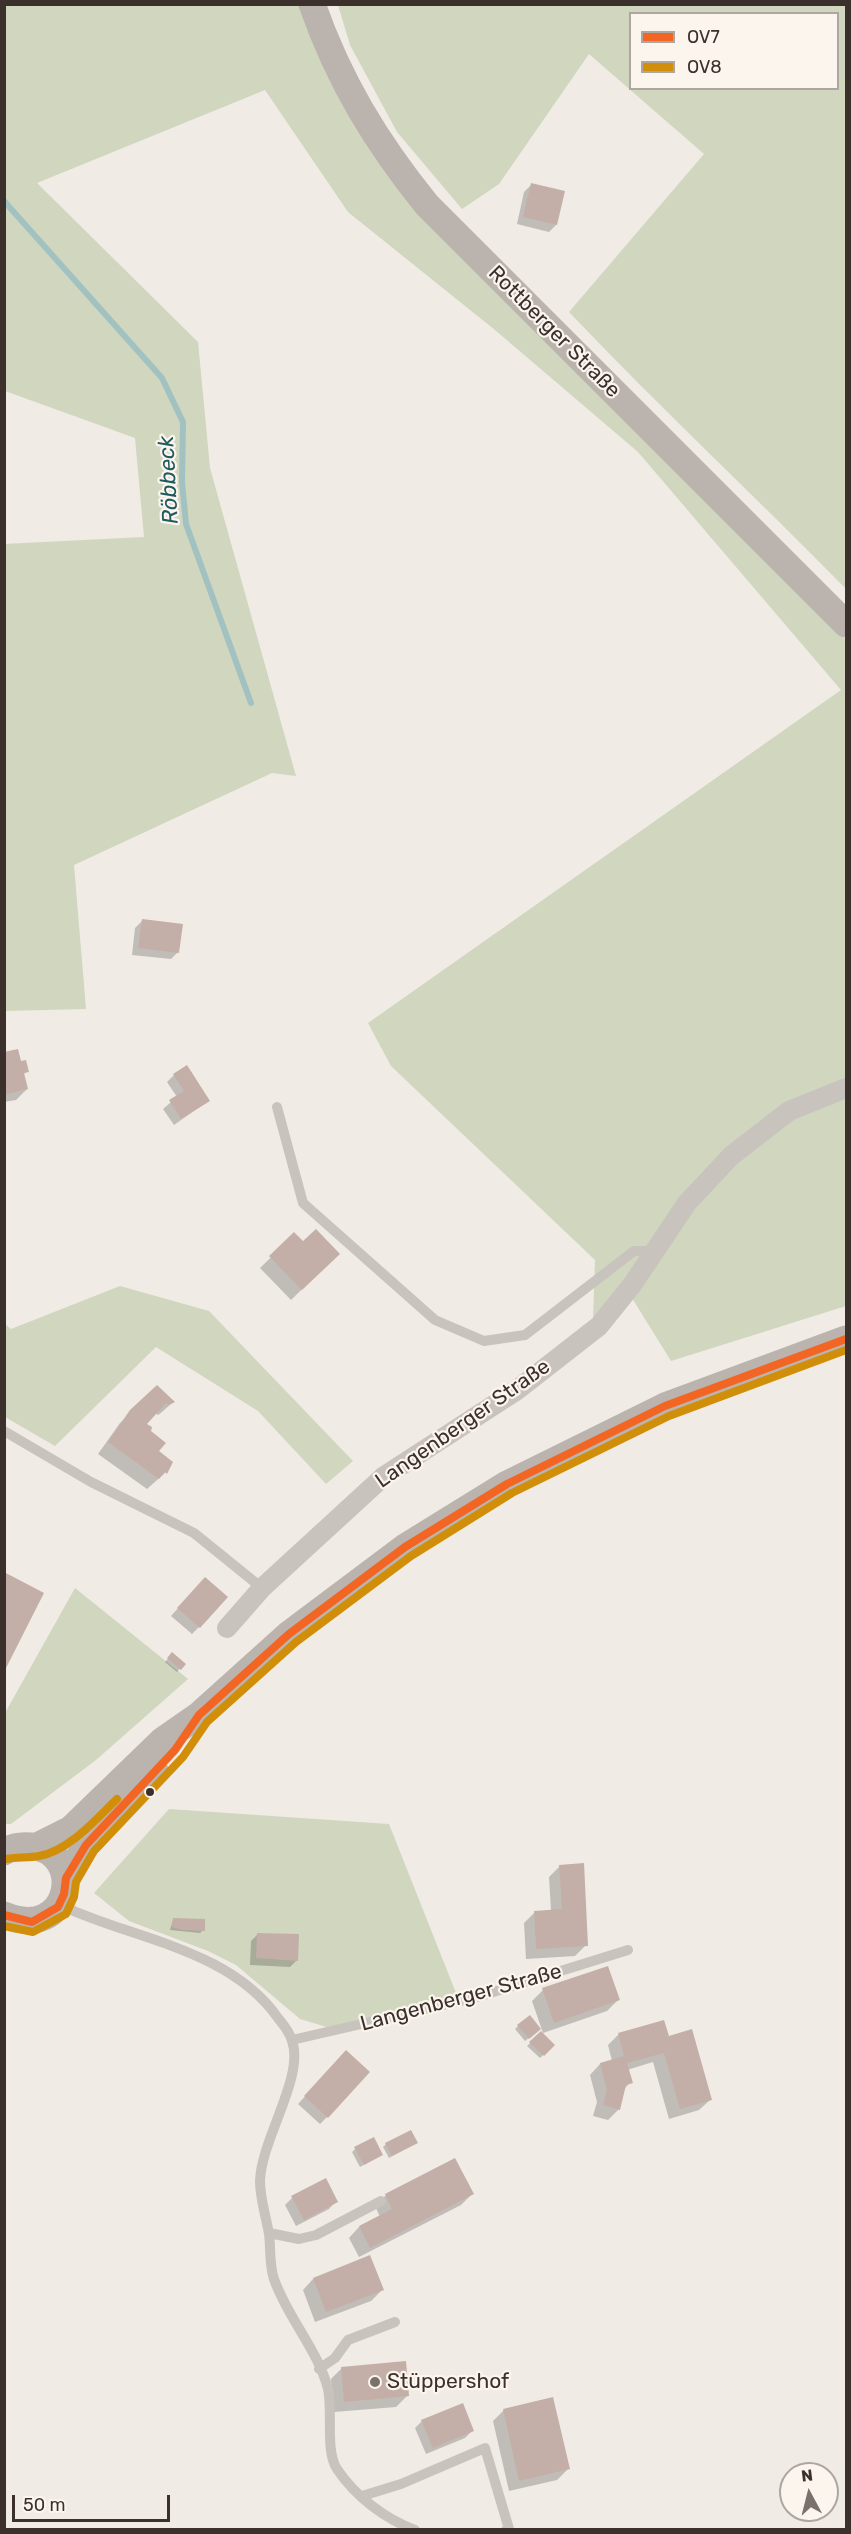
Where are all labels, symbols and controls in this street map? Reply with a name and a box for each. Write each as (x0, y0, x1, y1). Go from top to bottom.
legend (629, 12, 839, 90)
text: OV7 (687, 26, 720, 48)
text: OV8 (687, 56, 722, 78)
street label: Rottberger Straße (483, 261, 625, 403)
water label: Röbbeck (153, 435, 185, 525)
street label: Langenberger Straße (371, 1354, 555, 1494)
unlabelled marker (144, 1786, 156, 1798)
street label: Langenberger Straße (358, 1959, 564, 2037)
place label: Stüppershof (387, 2369, 509, 2395)
marker: Stüppershof (368, 2375, 382, 2389)
north arrow (779, 2462, 839, 2522)
text: N (800, 2465, 814, 2486)
scale bar (15, 2483, 172, 2521)
text: 50 m (23, 2494, 66, 2516)

